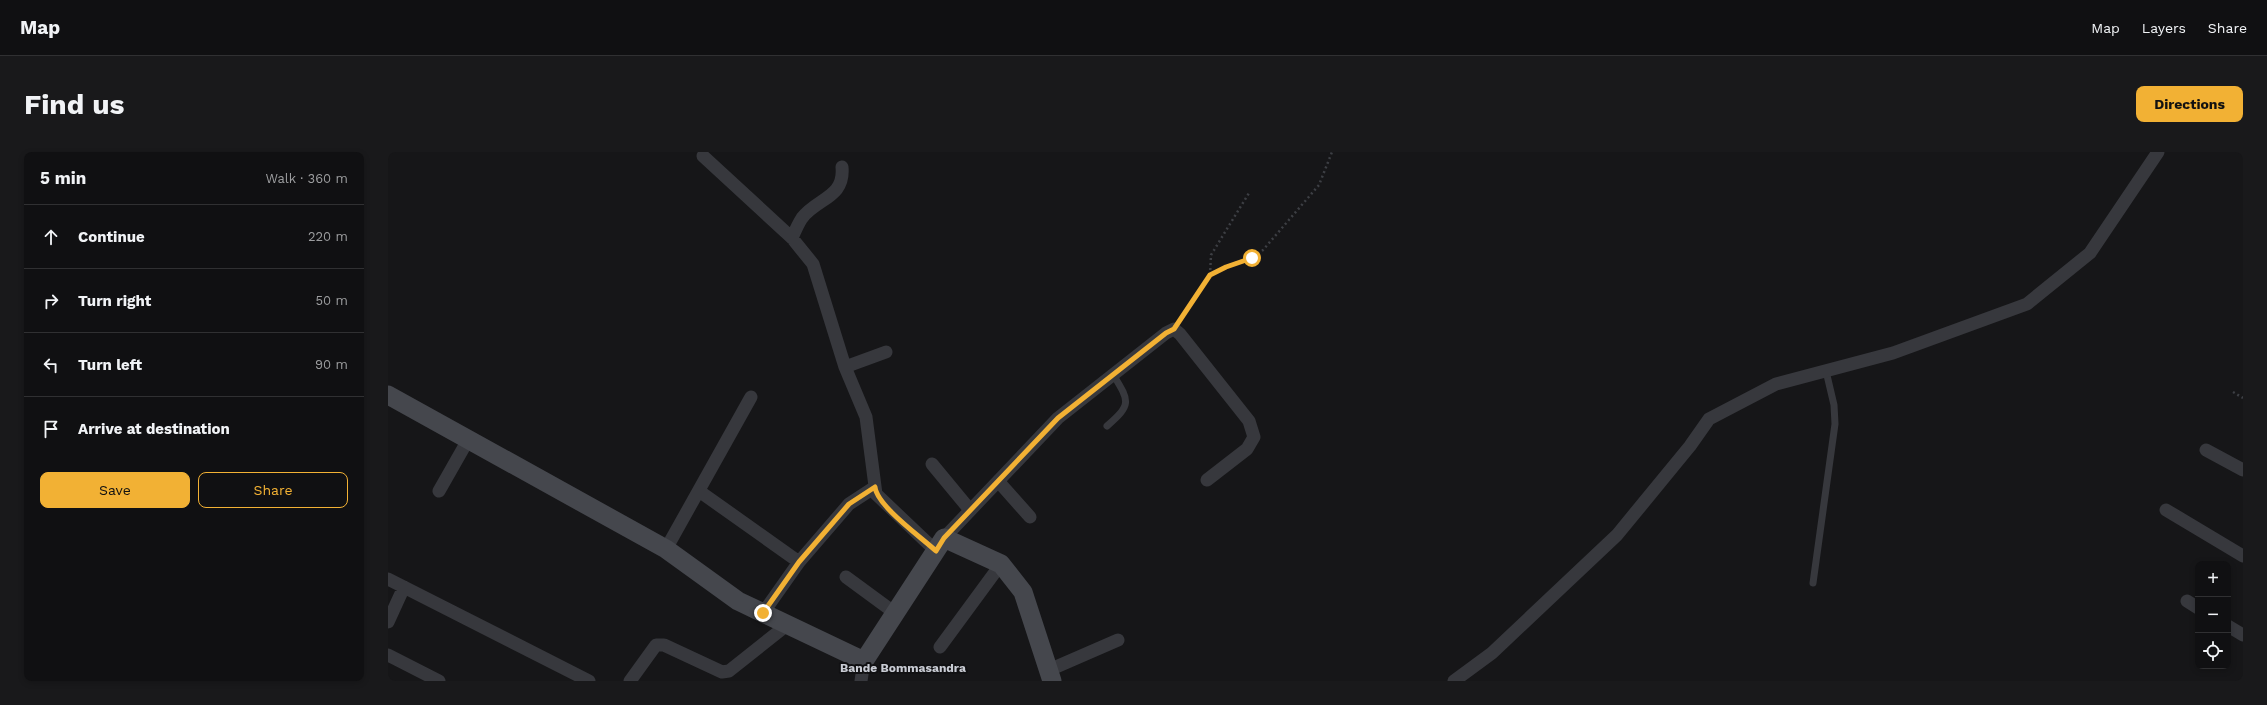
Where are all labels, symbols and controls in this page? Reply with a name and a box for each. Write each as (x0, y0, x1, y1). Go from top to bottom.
text: Map (20, 16, 60, 39)
text: Map (2091, 20, 2120, 36)
text: Layers (2142, 20, 2186, 36)
text: Share (2208, 20, 2247, 36)
button: Directions (2136, 86, 2243, 122)
text: Find us (24, 88, 124, 121)
text: 5 min (40, 168, 86, 188)
text: Walk · 360 m (265, 171, 348, 186)
icon: ahead (40, 226, 62, 248)
text: Continue (78, 228, 145, 246)
text: 220 m (308, 229, 348, 244)
route start (1243, 249, 1261, 267)
icon: right (40, 290, 62, 312)
text: Turn right (78, 292, 151, 310)
text: 50 m (316, 293, 348, 308)
icon: left (40, 354, 62, 376)
text: Turn left (78, 356, 142, 374)
text: 90 m (315, 357, 348, 372)
icon: arrive (40, 418, 62, 440)
text: Arrive at destination (78, 420, 230, 438)
button: Save (40, 472, 190, 508)
button: Share (198, 472, 348, 508)
map controls (2195, 561, 2231, 669)
button: + (2195, 561, 2231, 597)
button: − (2195, 597, 2231, 633)
route end (754, 604, 772, 622)
button: locate (2195, 633, 2231, 669)
district label: Bande Bommasandra (840, 661, 966, 675)

